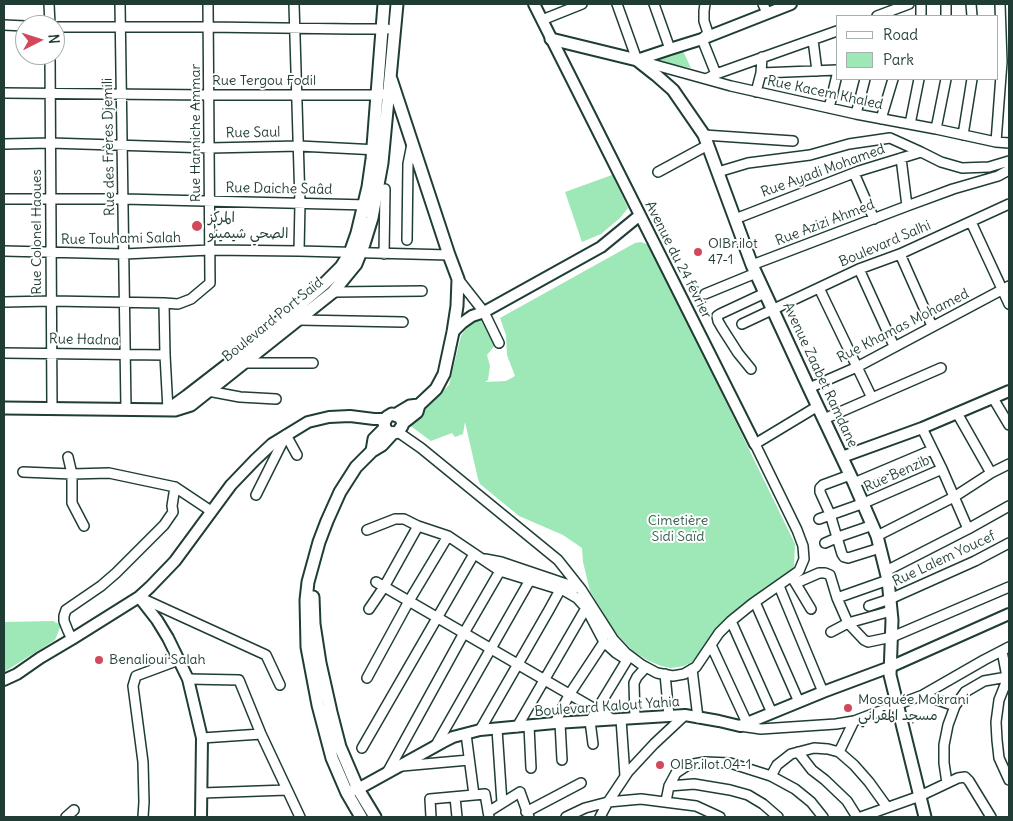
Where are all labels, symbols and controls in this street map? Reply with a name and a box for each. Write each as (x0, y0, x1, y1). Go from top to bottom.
north arrow (15, 15, 65, 65)
legend (836, 15, 998, 80)
text: Road (883, 25, 918, 44)
text: N (45, 33, 63, 44)
text: Park (883, 50, 914, 69)
street label: Rue Hanniche Ammar (188, 64, 204, 202)
street label: Rue Tergou Fodil (212, 73, 316, 89)
street label: Rue Kacem Khaled (766, 73, 884, 113)
street label: Rue des Frères Djemili (99, 78, 119, 216)
street label: Rue Saul (225, 124, 281, 142)
street label: Rue Ayadi Mohamed (759, 141, 887, 201)
street label: Rue Colonel Haoues (29, 169, 45, 295)
street label: Rue Daiche Saâd (225, 180, 333, 198)
street label: Rue Azizi Ahmed (773, 196, 877, 250)
street label: Avenue du 24 février (641, 198, 715, 322)
place label: المركز الصحي شيمينو (208, 210, 288, 242)
street label: Boulevard Salhi (837, 217, 933, 271)
marker: المركز الصحي شيمينو (190, 219, 204, 233)
street label: Rue Touhami Salah (61, 230, 181, 248)
place label: OlBr.ilot 47-1 (708, 236, 758, 268)
marker: OlBr.ilot 47-1 (692, 246, 704, 258)
street label: Boulevard Port Saïd (219, 274, 327, 366)
street label: Rue Khamas Mohamed (834, 285, 972, 367)
street label: Avenue Zaabet Ramdane (779, 300, 861, 450)
street label: Rue Hadna (49, 331, 119, 349)
street label: Rue Benzib (862, 452, 932, 496)
park label: Cimetière Sidi Saïd (648, 513, 708, 546)
street label: Rue Lalem Youcef (890, 528, 998, 590)
place label: Benalioui Salah (109, 652, 206, 668)
marker: Benalioui Salah (93, 654, 105, 666)
place label: Mosquée Mokrani مسجد المقراني (858, 692, 969, 724)
street label: Boulevard Kalout Yahia (534, 694, 680, 720)
marker: Mosquée Mokrani مسجد المقراني (842, 702, 854, 714)
place label: OlBr.ilot 04-1 (670, 757, 751, 773)
marker: OlBr.ilot 04-1 (654, 759, 666, 771)

